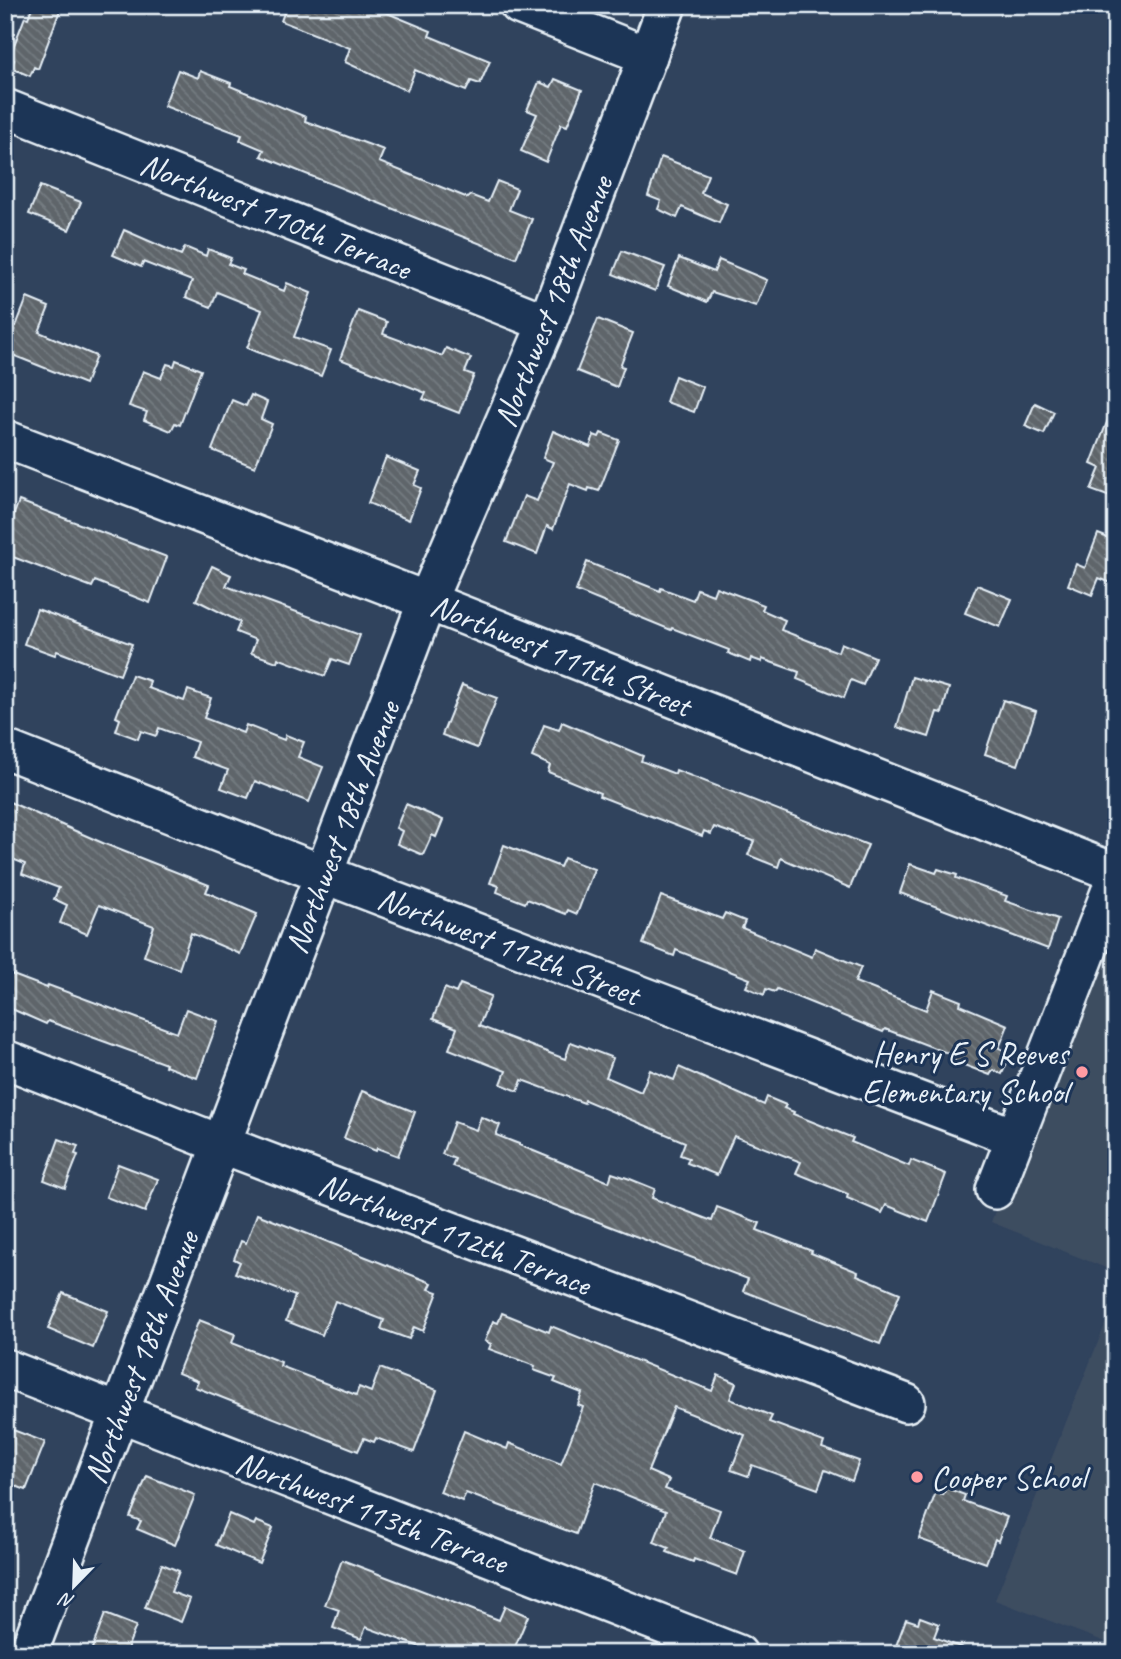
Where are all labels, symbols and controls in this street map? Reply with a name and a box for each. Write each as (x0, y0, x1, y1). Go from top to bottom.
street label: Northwest 110th Terrace (134, 143, 419, 290)
street label: Northwest 18th Avenue (483, 168, 623, 433)
street label: Northwest 111th Street (424, 584, 700, 727)
street label: Northwest 18th Avenue (275, 693, 410, 959)
street label: Northwest 112th Street (372, 877, 648, 1016)
place label: Henry E S Reeves Elementary School (862, 1033, 1073, 1113)
marker: Henry E S Reeves Elementary School (1074, 1064, 1090, 1080)
street label: Northwest 112th Terrace (313, 1163, 599, 1306)
street label: Northwest 18th Avenue (74, 1223, 209, 1489)
street label: Northwest 113th Terrace (230, 1441, 516, 1584)
place label: Cooper School (931, 1457, 1091, 1499)
marker: Cooper School (909, 1469, 925, 1485)
north arrow (38, 1550, 108, 1620)
text: N (55, 1586, 78, 1614)

